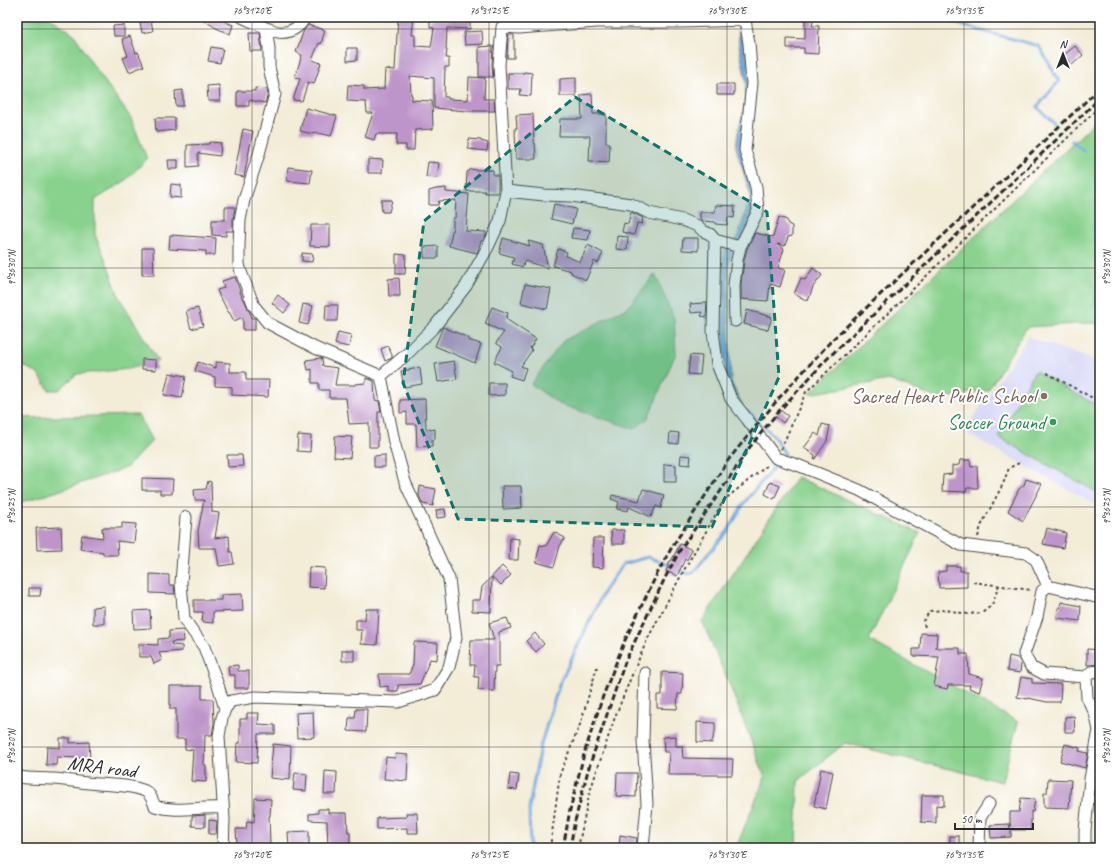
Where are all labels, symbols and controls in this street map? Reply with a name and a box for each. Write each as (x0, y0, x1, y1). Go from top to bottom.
text: 76°31'20"E (233, 4, 273, 17)
text: 76°31'25"E (470, 4, 510, 17)
text: 76°31'30"E (708, 4, 748, 17)
text: 76°31'35"E (945, 4, 985, 17)
north arrow (1043, 34, 1083, 74)
text: N (1060, 37, 1069, 51)
text: 9°36'30"N (5, 249, 18, 285)
text: 9°36'30"N (1100, 249, 1113, 285)
place label: Sacred Heart Public School (851, 384, 1040, 409)
marker: Sacred Heart Public School (1039, 391, 1049, 401)
place label: Soccer Ground (948, 410, 1048, 435)
marker: Soccer Ground (1048, 417, 1058, 427)
text: 9°36'25"N (5, 488, 18, 524)
text: 9°36'25"N (1100, 488, 1113, 524)
text: 9°36'20"N (5, 728, 18, 764)
text: 9°36'20"N (1100, 728, 1113, 764)
street label: MRA road (66, 750, 141, 784)
scale bar (955, 805, 1033, 831)
text: 50 m (961, 811, 983, 827)
text: 76°31'20"E (233, 848, 273, 861)
text: 76°31'25"E (470, 848, 510, 861)
text: 76°31'30"E (708, 848, 748, 861)
text: 76°31'35"E (945, 848, 985, 861)

